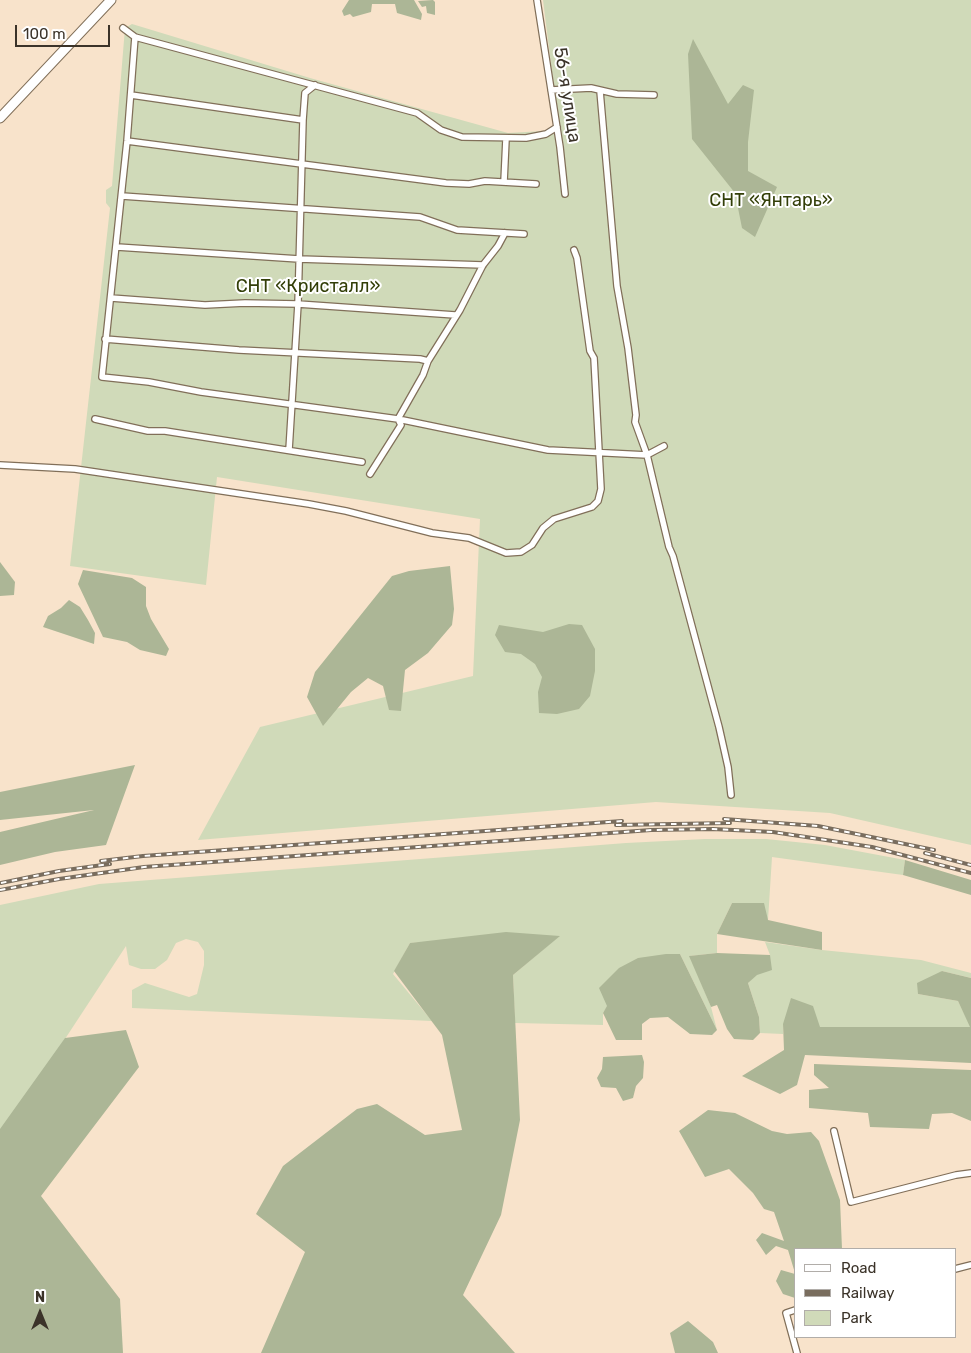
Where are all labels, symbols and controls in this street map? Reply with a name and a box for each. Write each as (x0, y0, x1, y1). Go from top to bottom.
scale bar (18, 15, 112, 47)
text: 100 m (23, 25, 65, 43)
street label: 56-я улица (549, 46, 585, 144)
park label: СНТ «Янтарь» (709, 190, 833, 212)
park label: СНТ «Кристалл» (236, 276, 380, 298)
legend (794, 1248, 956, 1338)
text: Road (841, 1259, 877, 1277)
text: Railway (841, 1284, 895, 1302)
north arrow (15, 1288, 65, 1338)
text: N (35, 1289, 45, 1306)
text: Park (841, 1309, 872, 1327)

